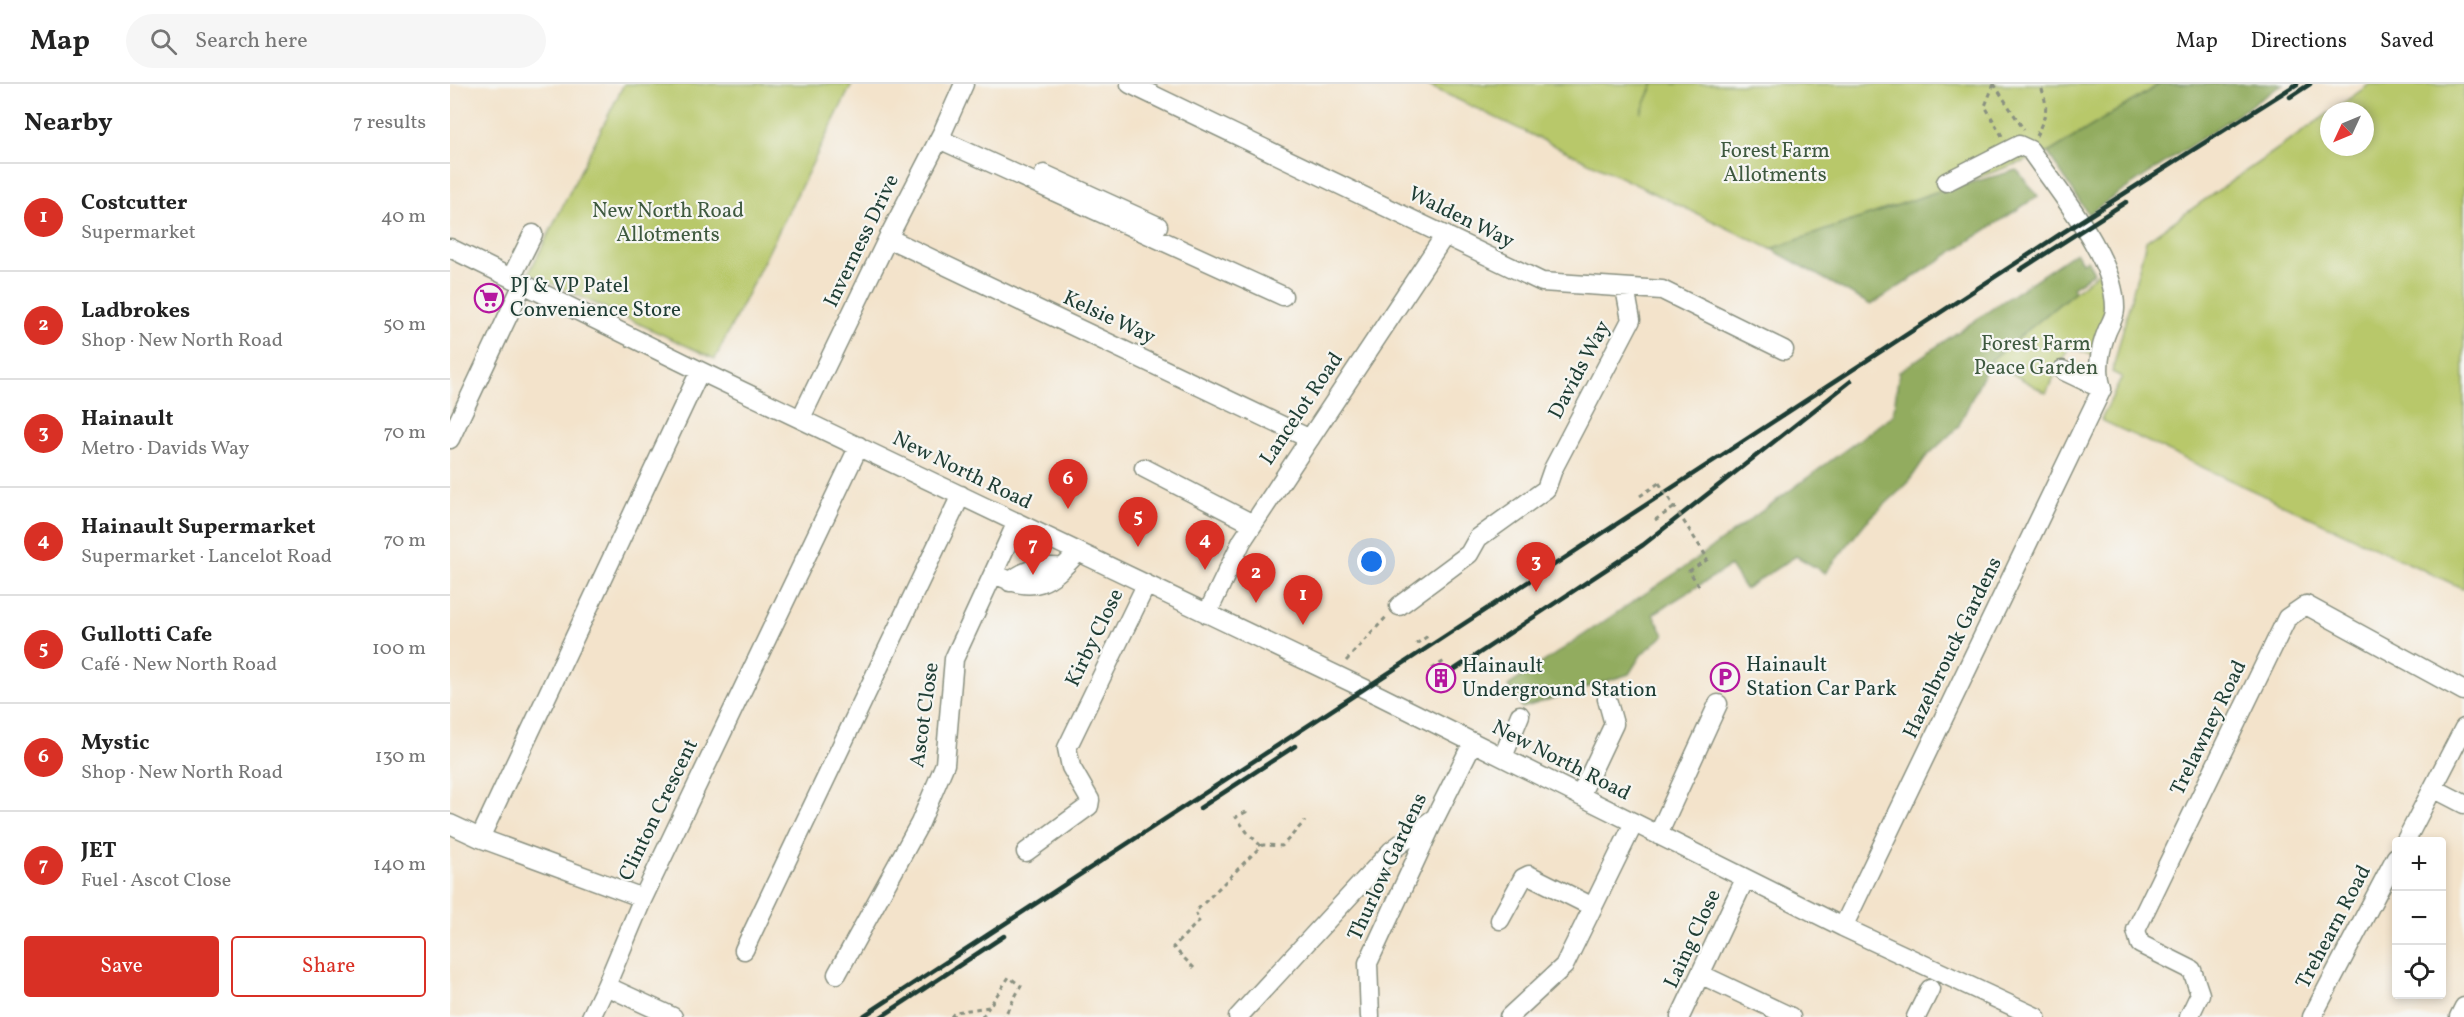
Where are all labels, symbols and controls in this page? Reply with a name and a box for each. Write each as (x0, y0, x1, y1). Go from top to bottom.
search box (126, 14, 546, 68)
text: Map (30, 22, 90, 61)
icon: search (147, 25, 180, 58)
text: Search here (195, 26, 308, 57)
text: Map (2176, 27, 2218, 56)
text: Directions (2251, 27, 2347, 56)
text: Saved (2380, 27, 2434, 56)
north arrow (2320, 102, 2374, 156)
text: Nearby (24, 105, 113, 141)
text: 7 results (353, 109, 426, 137)
park label: Forest Farm Allotments (1720, 137, 1830, 190)
street label: Inverness Drive (817, 170, 907, 312)
street label: Walden Way (1403, 180, 1520, 257)
text: Costcutter (81, 188, 188, 219)
park label: New North Road Allotments (592, 197, 744, 250)
text: 1 (39, 203, 48, 231)
text: 40 m (381, 203, 426, 231)
text: Supermarket (81, 219, 196, 247)
place label: PJ & VP Patel Convenience Store (510, 272, 681, 325)
supermarket icon: PJ & VP Patel Convenience Store (473, 282, 505, 314)
street label: Kelsie Way (1058, 284, 1161, 352)
text: Ladbrokes (81, 296, 190, 327)
text: 2 (38, 311, 49, 339)
text: 50 m (383, 311, 426, 339)
street label: Davids Way (1542, 315, 1618, 424)
text: Shop · New North Road (81, 327, 283, 355)
park label: Forest Farm Peace Garden (1974, 330, 2098, 383)
street label: Lancelot Road (1253, 347, 1351, 471)
text: Hainault (81, 404, 173, 435)
text: 3 (38, 419, 49, 447)
text: 70 m (383, 419, 426, 447)
street label: New North Road (887, 425, 1037, 517)
text: Metro · Davids Way (81, 435, 249, 463)
pin: 6 (1048, 460, 1088, 509)
pin: 5 (1118, 498, 1158, 547)
text: Hainault Supermarket (81, 512, 315, 543)
pin: 4 (1186, 520, 1224, 570)
pin: 7 (1014, 526, 1052, 575)
text: 4 (37, 527, 50, 555)
text: 70 m (383, 527, 426, 555)
pin: 3 (1516, 542, 1556, 592)
text: Supermarket · Lancelot Road (81, 543, 332, 571)
your location (1357, 547, 1386, 576)
street label: Hazelbrouck Gardens (1896, 552, 2010, 744)
pin: 2 (1236, 554, 1276, 603)
pin: 1 (1284, 576, 1322, 625)
street label: Kirby Close (1059, 584, 1131, 692)
text: Gullotti Cafe (81, 620, 212, 651)
text: 5 (39, 635, 48, 663)
text: 100 m (372, 635, 426, 663)
text: Café · New North Road (81, 651, 277, 679)
place label: Hainault Station Car Park (1746, 651, 1897, 704)
place label: Hainault Underground Station (1462, 652, 1657, 705)
street label: Trelawney Road (2164, 655, 2254, 801)
street label: Ascot Close (903, 660, 947, 770)
parking icon: Hainault Station Car Park (1709, 661, 1741, 693)
building icon: Hainault Underground Station (1425, 662, 1457, 694)
street label: New North Road (1487, 714, 1635, 808)
text: Mystic (81, 728, 150, 759)
street label: Clinton Crescent (612, 734, 706, 886)
text: 6 (38, 743, 49, 771)
text: 130 m (375, 743, 426, 771)
text: Shop · New North Road (81, 759, 283, 787)
street label: Thurlow Gardens (1341, 788, 1435, 946)
text: JET (81, 836, 117, 867)
map controls (2392, 837, 2446, 999)
button: + (2392, 837, 2446, 891)
text: 7 (39, 851, 48, 879)
text: 140 m (373, 851, 426, 879)
street label: Trehearn Road (2289, 860, 2379, 994)
text: Fuel · Ascot Close (81, 867, 231, 895)
street label: Laing Close (1657, 885, 1729, 993)
button: − (2392, 891, 2446, 945)
button: Save (24, 936, 219, 997)
button: Share (231, 936, 426, 997)
button: locate (2392, 945, 2446, 999)

